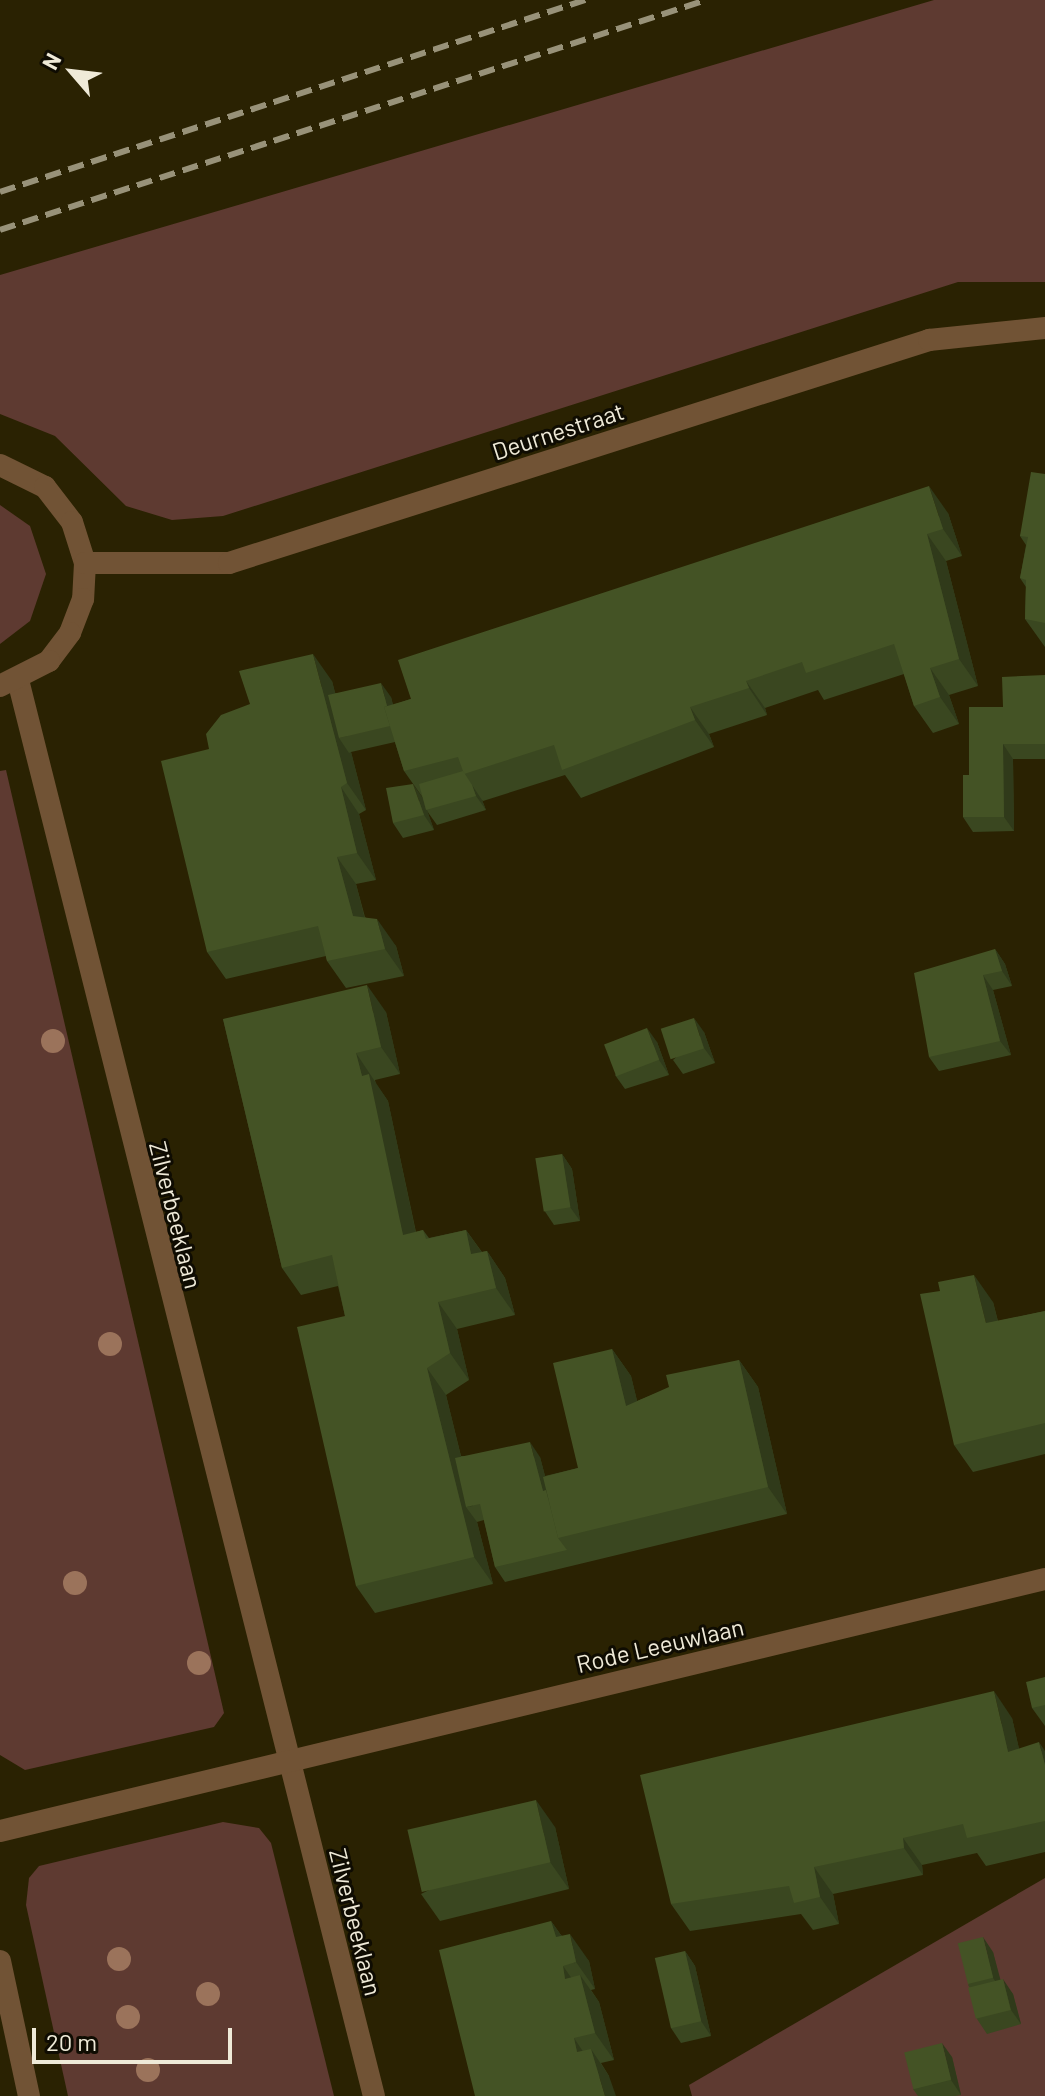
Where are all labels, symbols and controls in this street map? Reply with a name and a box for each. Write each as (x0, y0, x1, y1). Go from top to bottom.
north arrow (32, 32, 112, 112)
text: N (36, 48, 66, 73)
street label: Deurnestraat (489, 396, 627, 466)
street label: Zilverbeeklaan (144, 1138, 208, 1292)
street label: Rode Leeuwlaan (574, 1612, 746, 1678)
street label: Zilverbeeklaan (324, 1845, 388, 1999)
scale bar (36, 2012, 236, 2062)
text: 20 m (46, 2027, 97, 2056)

